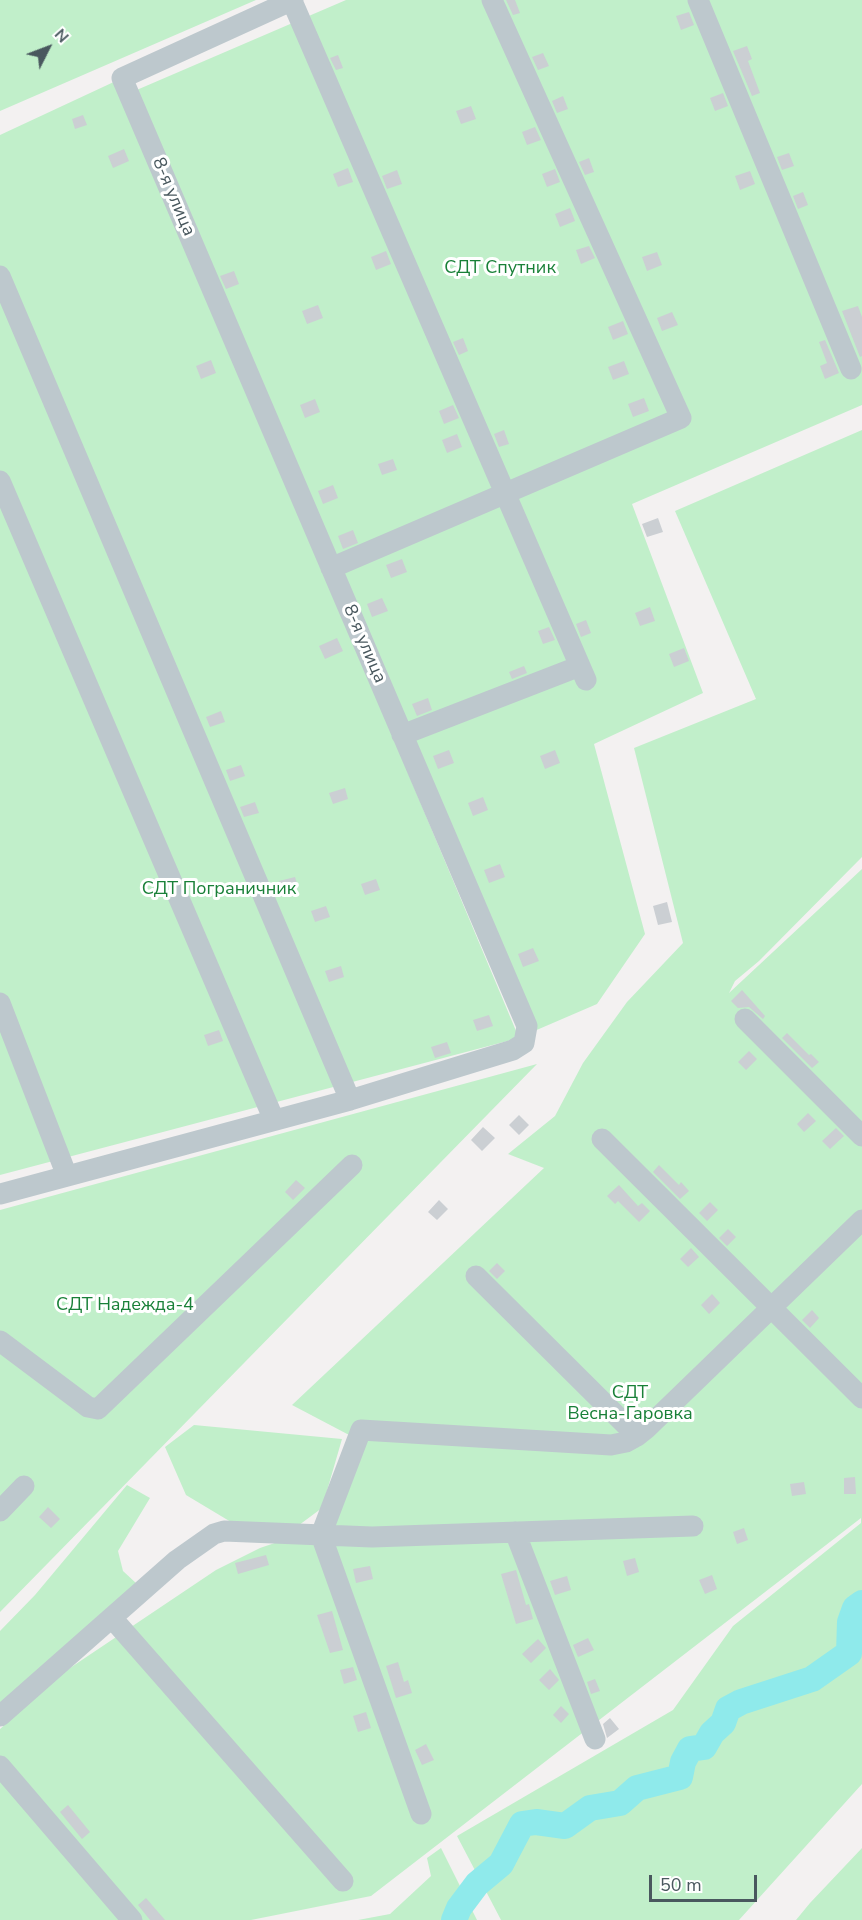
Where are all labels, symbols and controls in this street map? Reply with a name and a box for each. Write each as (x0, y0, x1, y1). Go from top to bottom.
north arrow (18, 18, 78, 78)
text: N (49, 24, 74, 48)
street label: 8-я улица (147, 155, 199, 239)
park label: СДТ Спутник (444, 258, 556, 280)
street label: 8-я улица (338, 602, 390, 686)
park label: СДТ Пограничник (142, 879, 296, 901)
park label: СДТ Надежда-4 (56, 1295, 194, 1317)
park label: СДТ Весна-Гаровка (567, 1383, 693, 1426)
scale bar (652, 1863, 760, 1901)
text: 50 m (660, 1873, 702, 1897)

